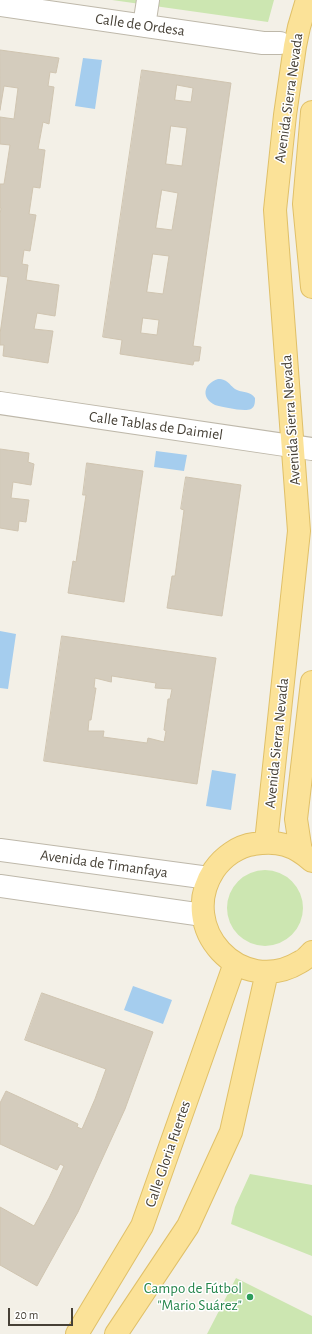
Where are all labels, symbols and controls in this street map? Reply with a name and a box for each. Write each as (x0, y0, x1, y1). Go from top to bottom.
street label: Calle de Ordesa (94, 10, 186, 40)
street label: Avenida Sierra Nevada (271, 32, 307, 164)
street label: Avenida Sierra Nevada (277, 354, 305, 486)
street label: Calle Tablas de Daimiel (88, 408, 224, 444)
street label: Avenida Sierra Nevada (261, 677, 293, 809)
street label: Avenida de Timanfaya (39, 846, 169, 882)
street label: Calle Gloria Fuertes (141, 1098, 195, 1210)
place label: Campo de Fútbol "Mario Suárez" (144, 1279, 242, 1314)
marker: Campo de Fútbol "Mario Suárez" (245, 1292, 255, 1302)
scale bar (10, 1300, 75, 1326)
text: 20 m (15, 1309, 38, 1321)

